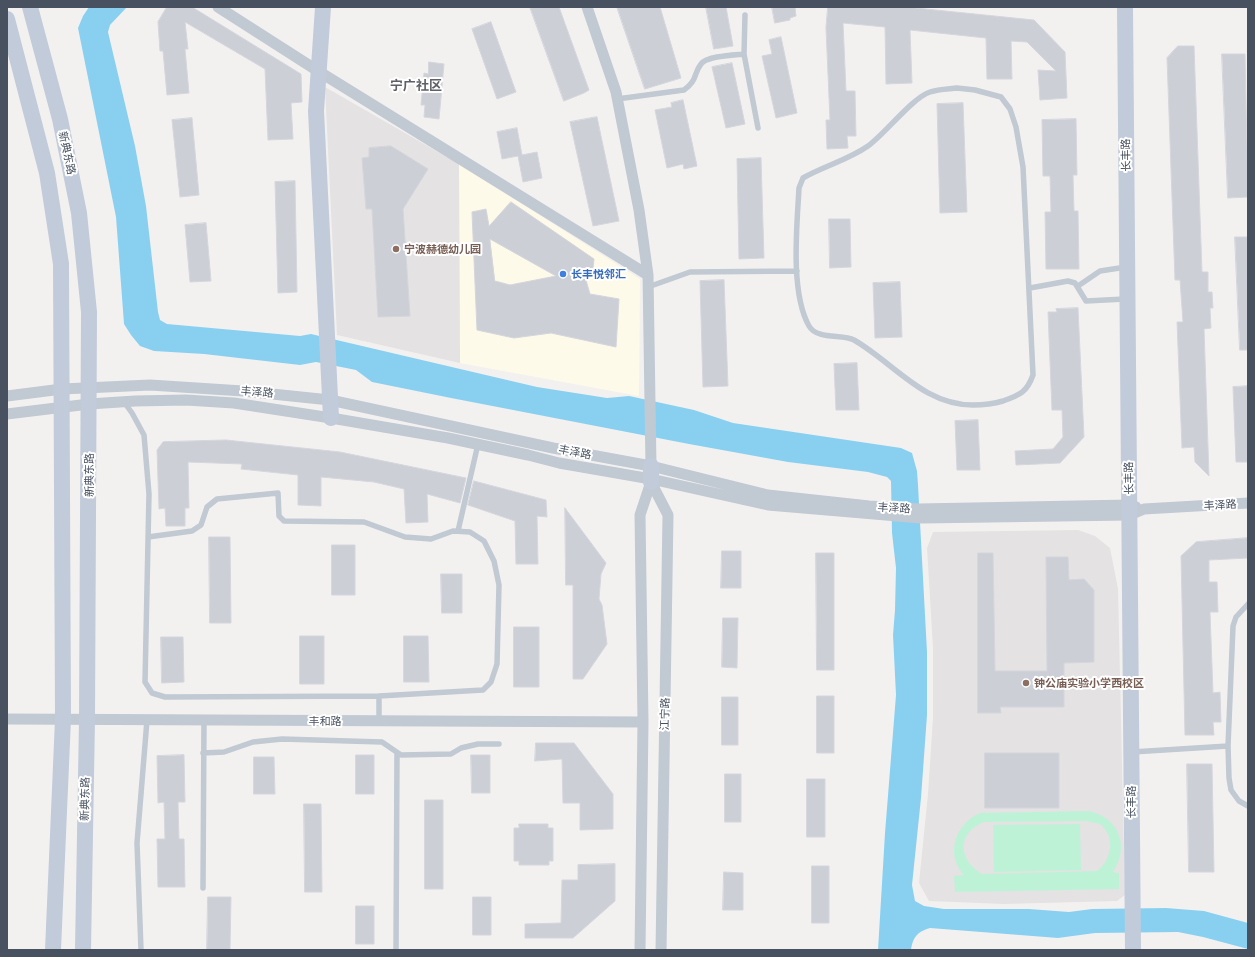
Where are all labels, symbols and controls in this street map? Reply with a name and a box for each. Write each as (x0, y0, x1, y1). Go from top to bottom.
district label: 宁广社区 (390, 78, 442, 94)
street label: 新典东路 (56, 130, 78, 176)
street label: 长丰路 (1119, 138, 1133, 172)
place label: 宁波赫德幼儿园 (404, 242, 481, 256)
marker: 宁波赫德幼儿园 (391, 244, 401, 254)
place label: 长丰悦邻汇 (571, 267, 626, 281)
marker: 长丰悦邻汇 (558, 269, 568, 279)
street label: 丰泽路 (240, 384, 274, 400)
street label: 丰泽路 (558, 442, 592, 462)
street label: 新典东路 (82, 453, 96, 497)
street label: 长丰路 (1122, 461, 1136, 495)
street label: 丰泽路 (1203, 498, 1237, 512)
street label: 丰泽路 (877, 501, 911, 515)
place label: 钟公庙实验小学西校区 (1034, 676, 1144, 690)
marker: 钟公庙实验小学西校区 (1021, 678, 1031, 688)
street label: 江宁路 (658, 697, 672, 731)
street label: 丰和路 (309, 714, 341, 728)
street label: 新典东路 (78, 777, 92, 821)
street label: 长丰路 (1124, 786, 1138, 818)

